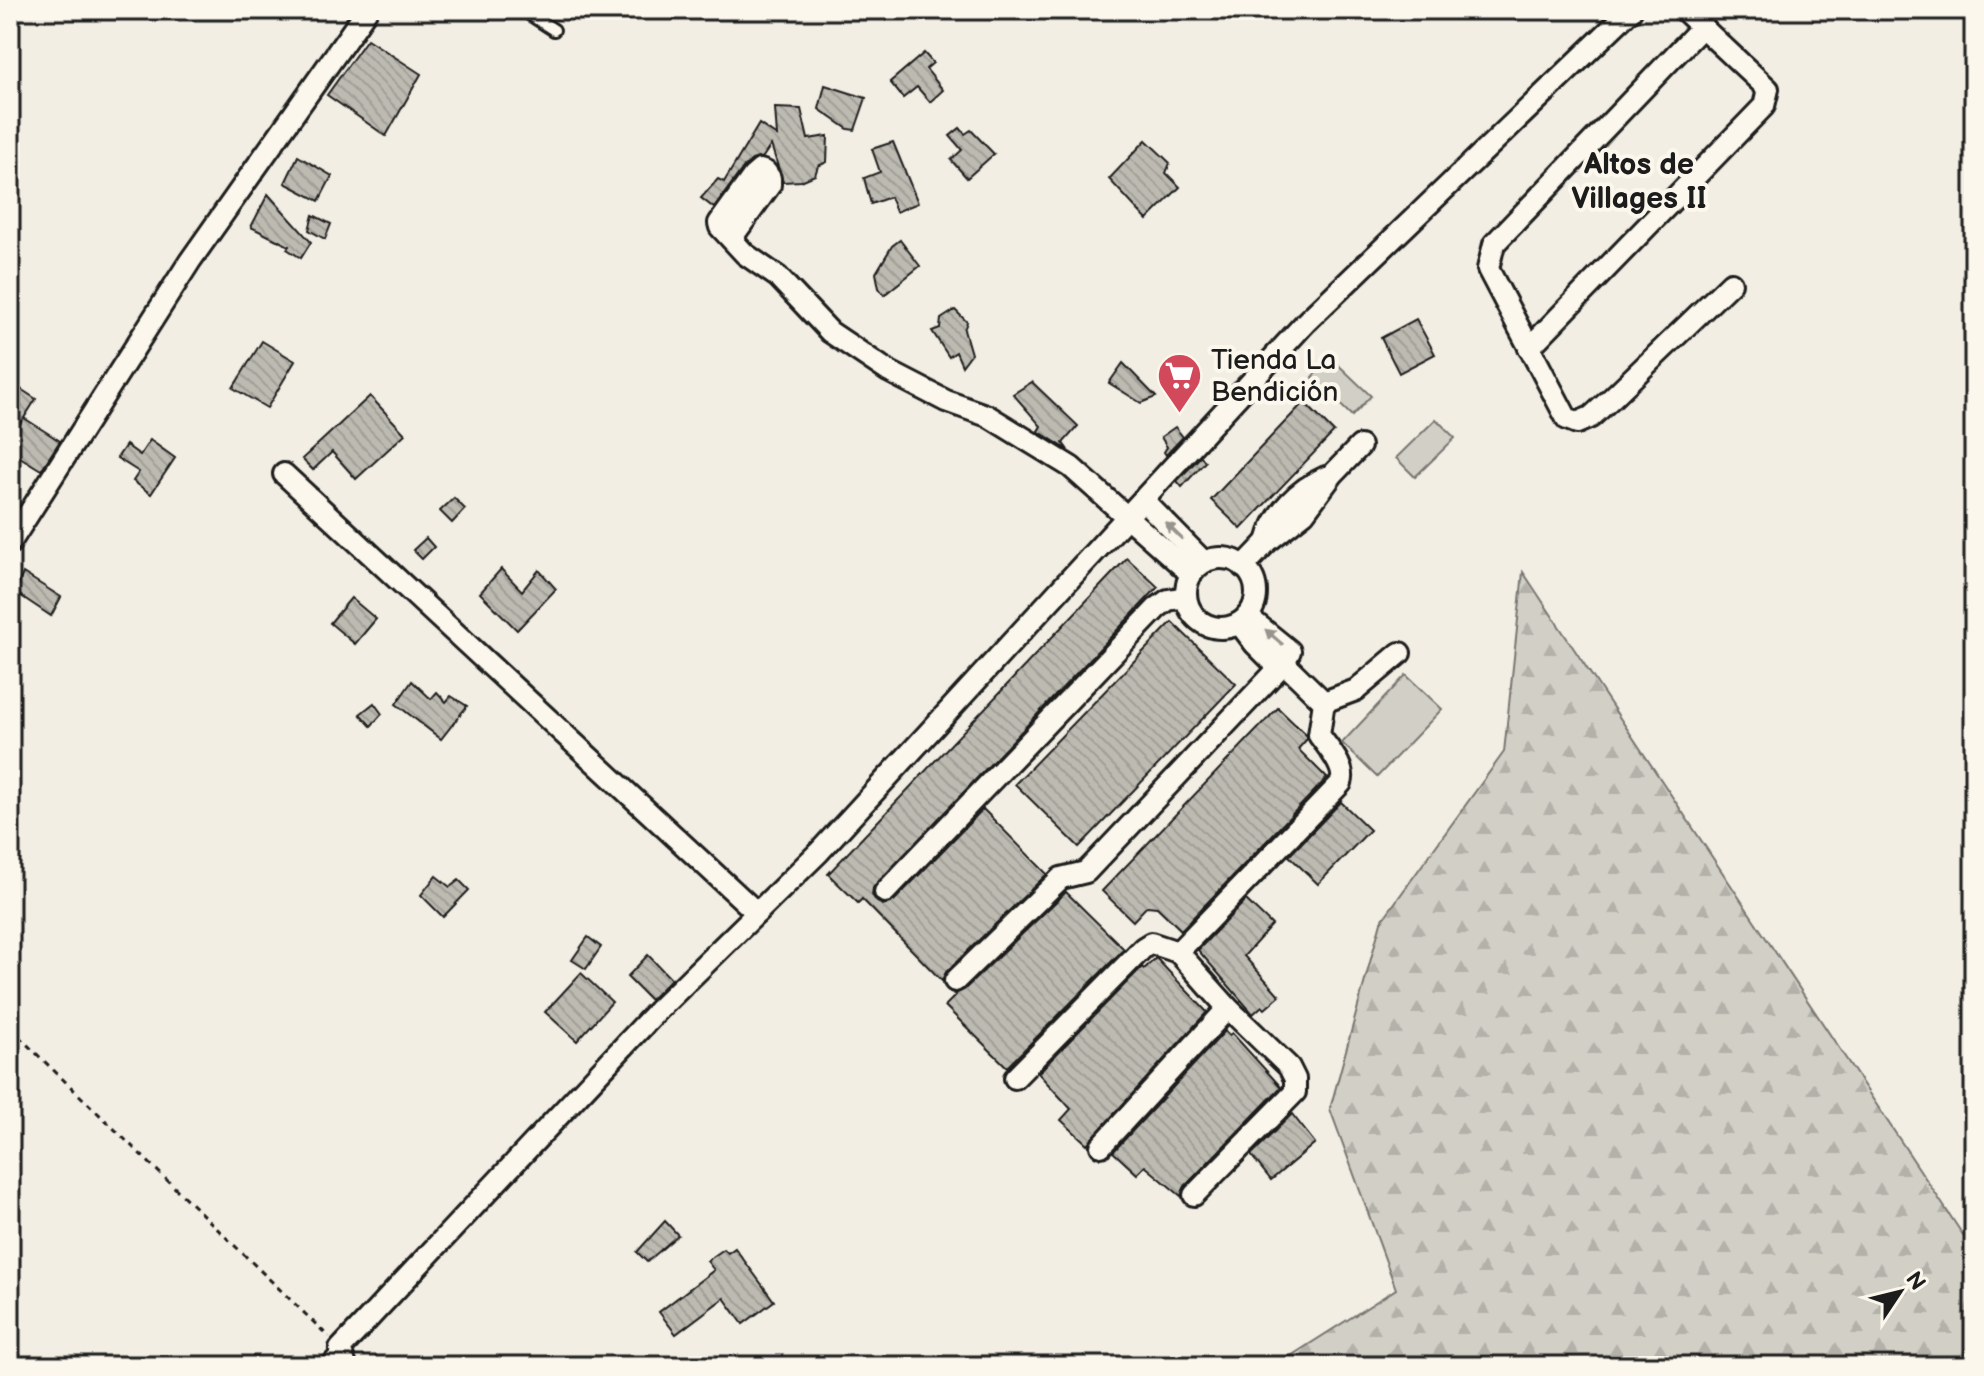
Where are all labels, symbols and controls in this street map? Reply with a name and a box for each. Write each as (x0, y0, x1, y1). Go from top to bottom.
district label: Altos de Villages II (1571, 147, 1707, 217)
place label: Tienda La Bendición (1211, 344, 1338, 409)
supermarket icon: Tienda La Bendición (1156, 352, 1204, 415)
one-way arrow (1165, 522, 1183, 541)
one-way arrow (1265, 629, 1285, 646)
north arrow (1860, 1252, 1940, 1332)
text: N (1899, 1267, 1931, 1296)

